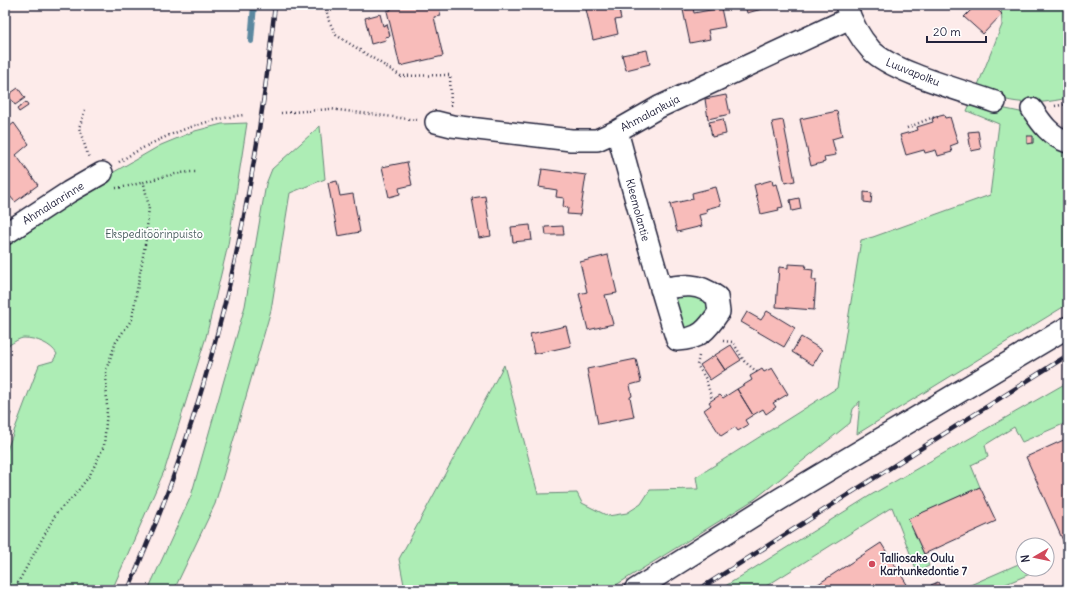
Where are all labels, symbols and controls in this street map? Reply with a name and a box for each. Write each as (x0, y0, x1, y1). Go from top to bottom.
scale bar (927, 18, 986, 44)
text: 20 m (933, 24, 961, 39)
street label: Luuvapolku (884, 55, 943, 89)
street label: Ahmalankuja (618, 92, 682, 134)
street label: Kleemolantie (623, 177, 653, 243)
street label: Ahmalanrinne (20, 178, 86, 228)
park label: Ekspeditöörinpuisto (105, 227, 203, 241)
north arrow (1015, 537, 1055, 577)
place label: Talliosake Oulu Karhunkedontie 7 (880, 551, 968, 578)
text: N (1018, 554, 1033, 563)
marker: Talliosake Oulu Karhunkedontie 7 (867, 559, 877, 569)

